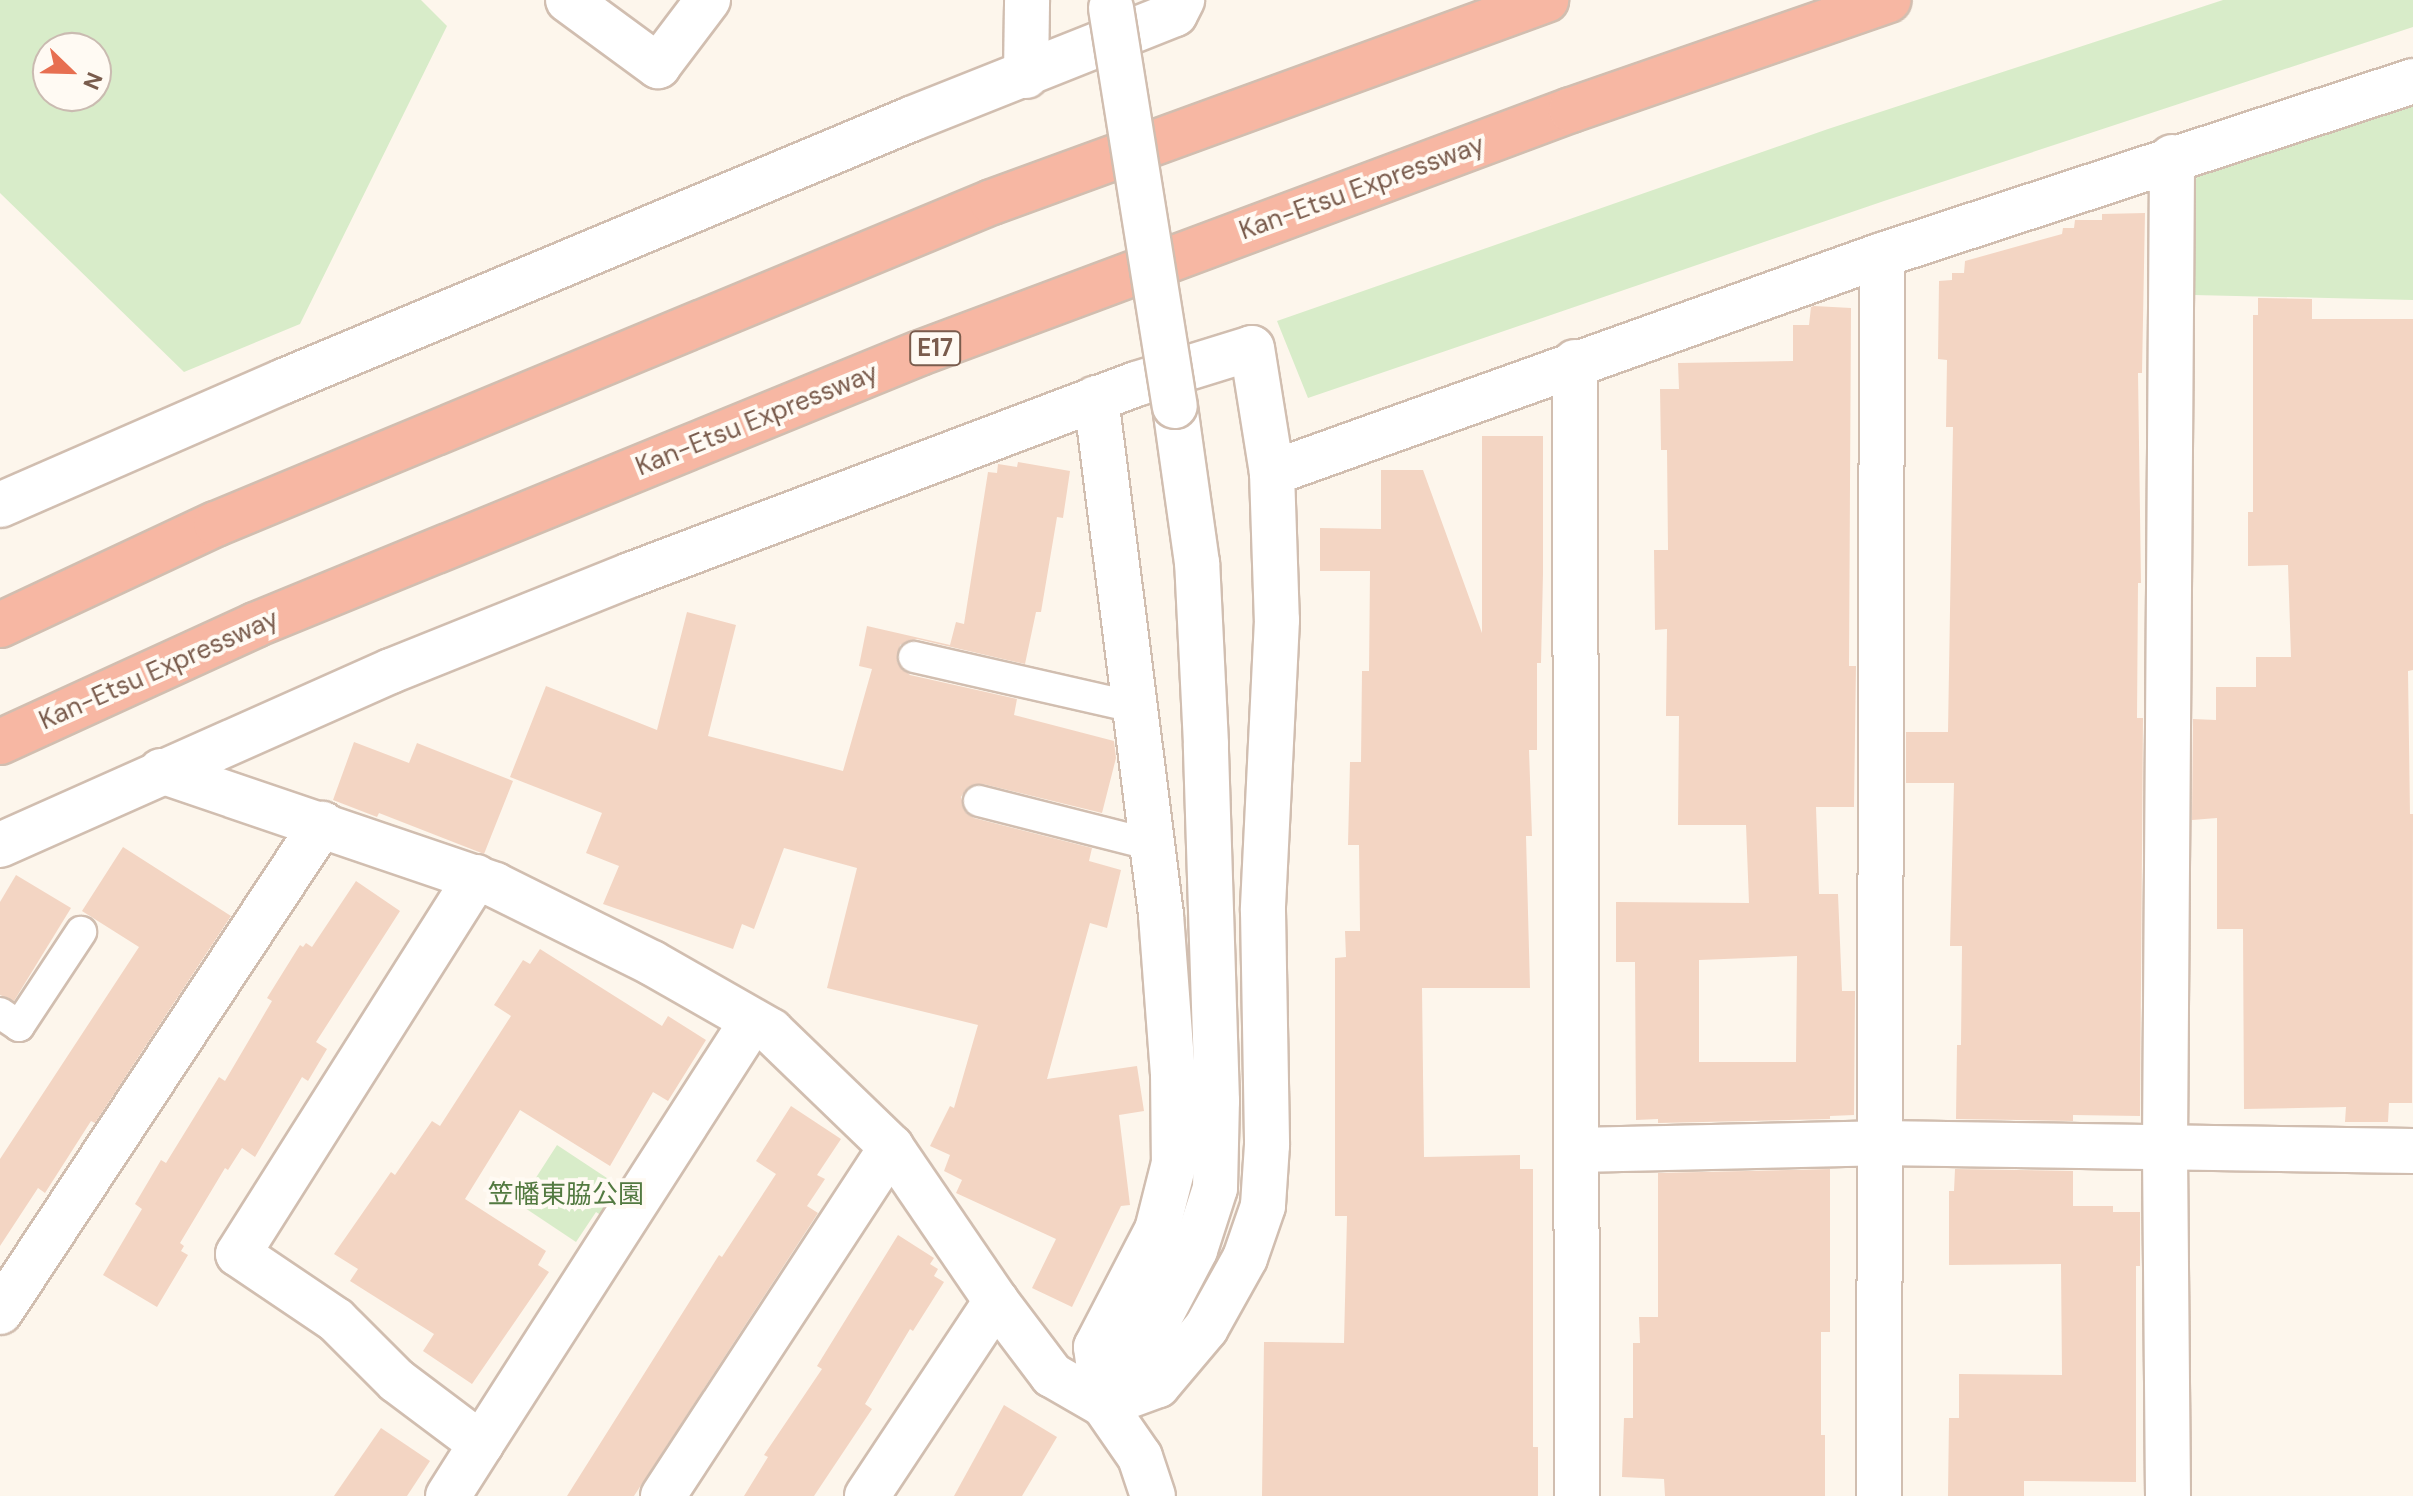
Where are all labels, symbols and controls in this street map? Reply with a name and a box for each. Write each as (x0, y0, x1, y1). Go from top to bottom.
north arrow (32, 32, 112, 112)
text: N (76, 68, 109, 94)
street label: Kan-Etsu Expressway (1235, 129, 1489, 247)
road number: E17 (909, 328, 961, 368)
street label: Kan-Etsu Expressway (631, 357, 883, 483)
street label: Kan-Etsu Expressway (35, 603, 283, 737)
park label: 笠幡東脇公園 (488, 1179, 644, 1211)

